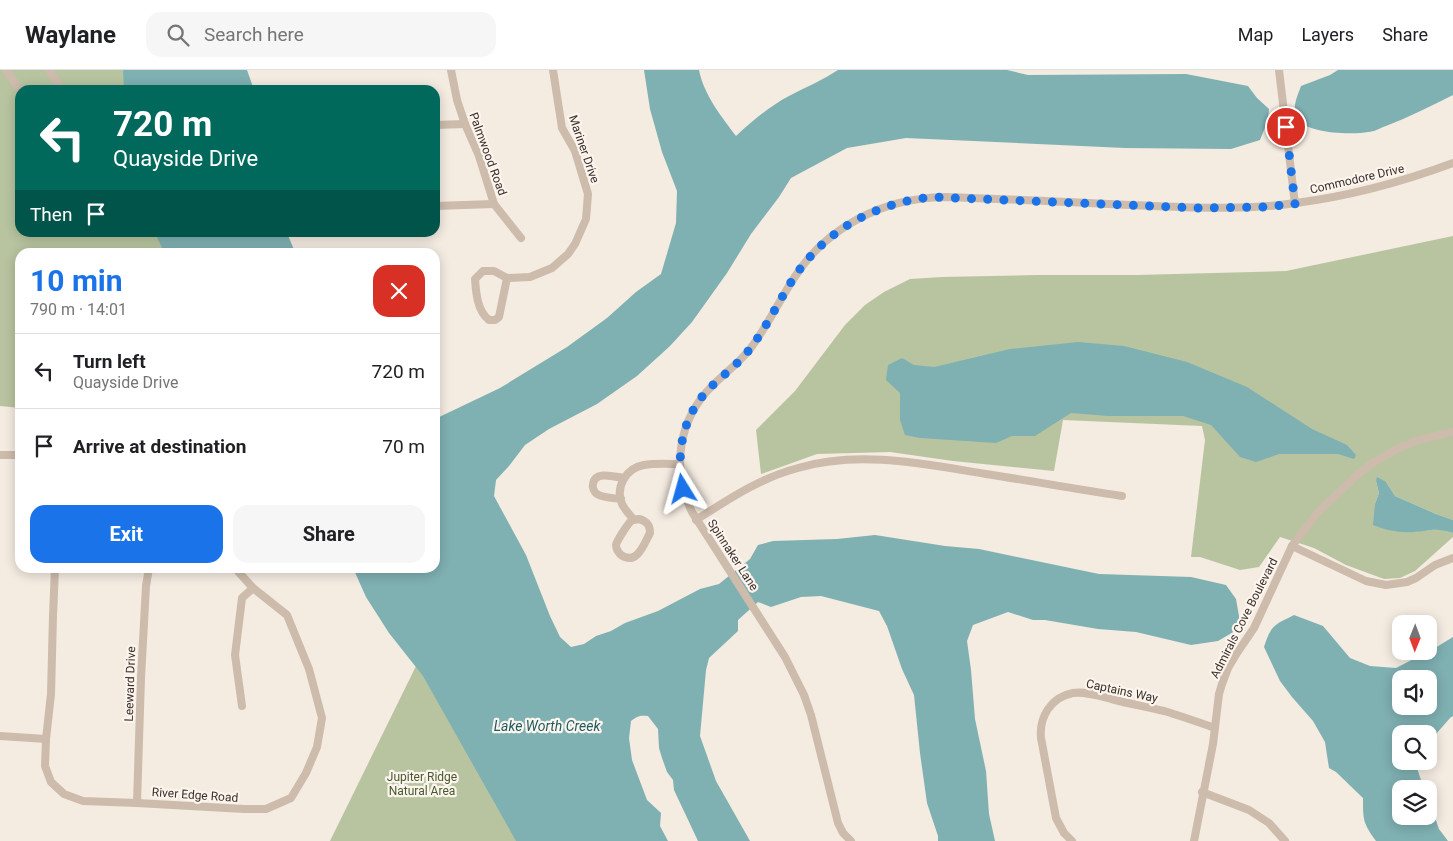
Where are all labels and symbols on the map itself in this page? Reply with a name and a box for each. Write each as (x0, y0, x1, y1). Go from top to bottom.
pin (1265, 106, 1307, 148)
street label: Palmwood Road (466, 111, 510, 197)
street label: Mariner Drive (566, 113, 602, 185)
street label: Commodore Drive (1308, 161, 1406, 197)
position arrow (656, 462, 708, 514)
street label: Spinnaker Lane (705, 517, 761, 593)
street label: Admirals Cove Boulevard (1208, 555, 1280, 681)
north arrow (1392, 615, 1438, 660)
street label: Leeward Drive (122, 646, 138, 722)
street label: Captains Way (1085, 677, 1159, 705)
water label: Lake Worth Creek (494, 718, 601, 734)
park label: Jupiter Ridge Natural Area (387, 770, 457, 798)
street label: River Edge Road (151, 785, 239, 805)

